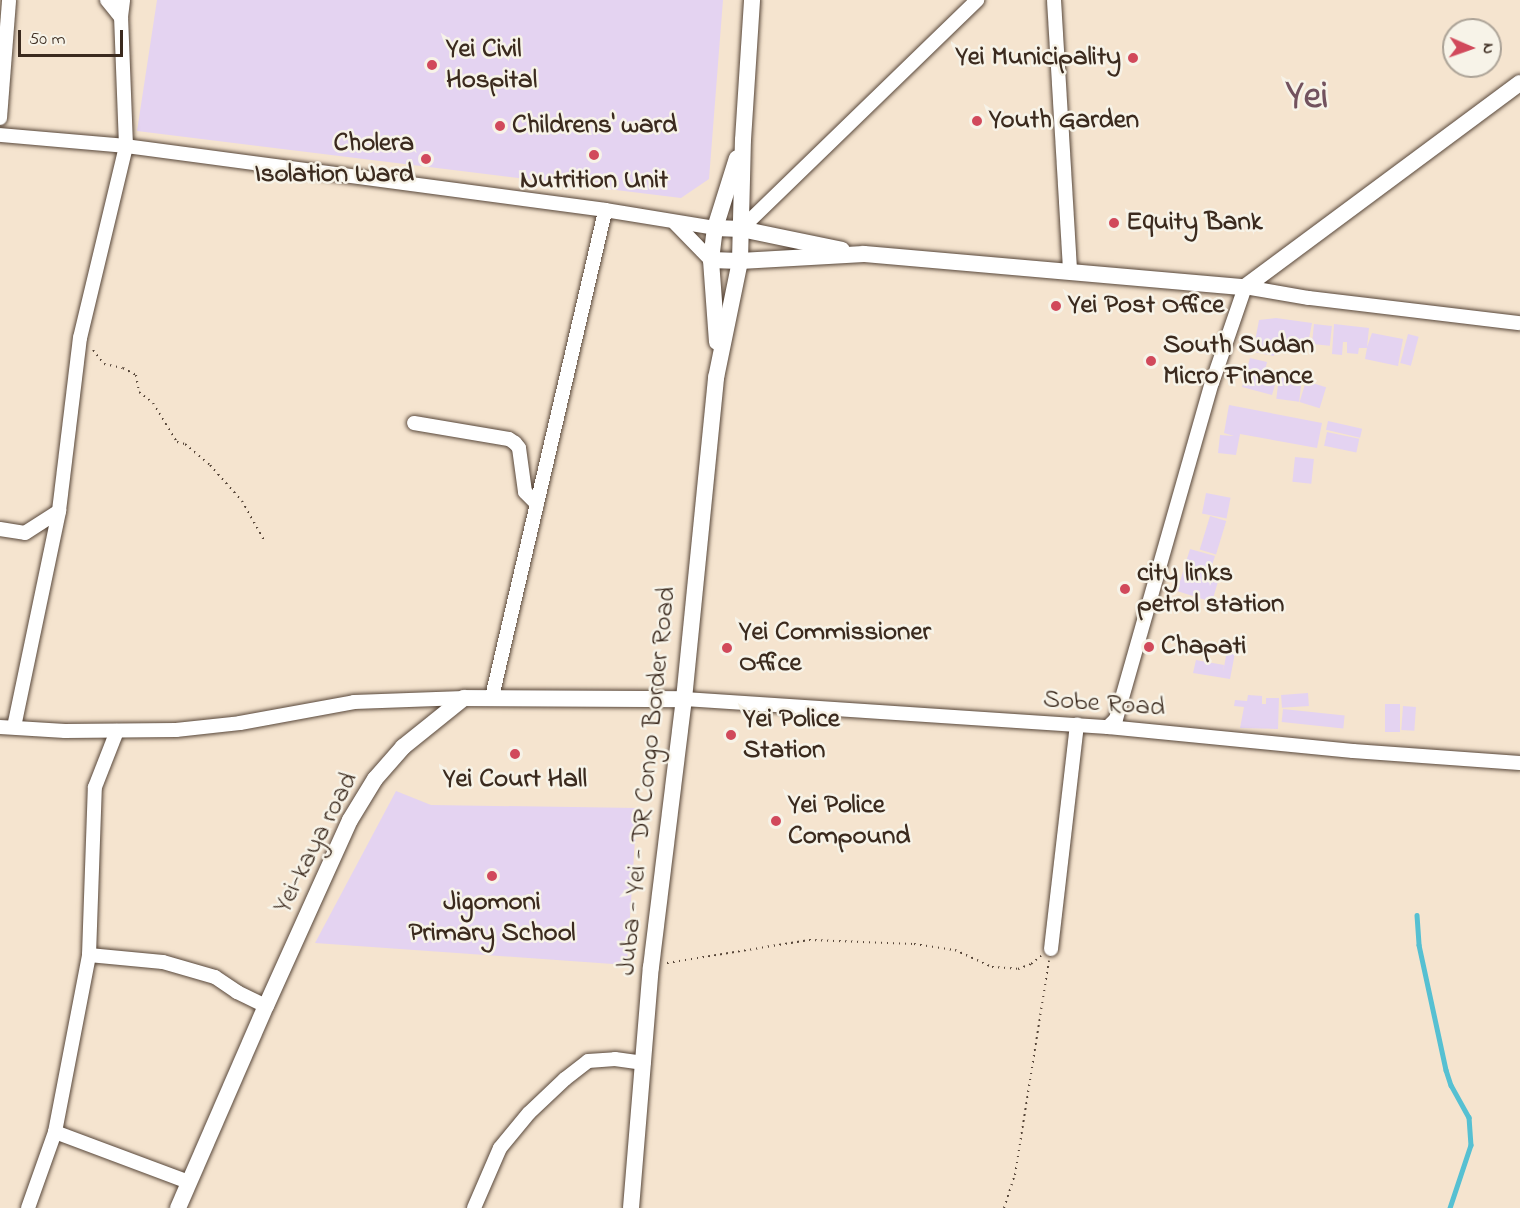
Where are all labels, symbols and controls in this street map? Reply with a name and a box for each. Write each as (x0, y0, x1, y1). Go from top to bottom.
scale bar (21, 18, 126, 56)
north arrow (1442, 18, 1502, 78)
text: 50 m (29, 27, 66, 53)
place label: Yei Civil Hospital (446, 33, 537, 96)
place label: Yei Municipality (955, 42, 1121, 74)
text: N (1476, 43, 1500, 54)
marker: Yei Municipality (1126, 51, 1140, 65)
marker: Yei Civil Hospital (423, 56, 441, 74)
district label: Yei (1286, 75, 1328, 121)
place label: Youth Garden (989, 105, 1139, 137)
place label: Childrens' ward (512, 110, 677, 142)
marker: Youth Garden (970, 114, 984, 128)
marker: Childrens' ward (493, 119, 507, 133)
place label: Cholera Isolation Ward (254, 127, 414, 190)
marker: Nutrition Unit (587, 148, 601, 162)
marker: Cholera Isolation Ward (419, 152, 433, 166)
place label: Nutrition Unit (520, 165, 668, 197)
place label: Equity Bank (1126, 207, 1263, 239)
marker: Equity Bank (1107, 216, 1121, 230)
place label: Yei Post Office (1068, 290, 1224, 322)
marker: Yei Post Office (1049, 299, 1063, 313)
place label: South Sudan Micro Finance (1163, 329, 1314, 392)
marker: South Sudan Micro Finance (1144, 354, 1158, 368)
place label: city links petrol station (1137, 557, 1284, 620)
marker: city links petrol station (1118, 582, 1132, 596)
street label: Juba - Yei - DR Congo Border Road (610, 585, 684, 977)
place label: Yei Commissioner Office (739, 616, 931, 679)
place label: Chapati (1161, 631, 1246, 663)
marker: Chapati (1142, 640, 1156, 654)
marker: Yei Commissioner Office (720, 641, 734, 655)
street label: Sobe Road (1042, 684, 1166, 724)
place label: Yei Police Station (743, 703, 840, 766)
marker: Yei Police Station (724, 728, 738, 742)
marker: Yei Court Hall (508, 747, 522, 761)
place label: Yei Court Hall (443, 764, 587, 796)
street label: Yei-kaya road (267, 767, 365, 919)
place label: Yei Police Compound (788, 789, 910, 852)
marker: Yei Police Compound (769, 814, 783, 828)
marker: Jigomoni Primary School (485, 869, 499, 883)
place label: Jigomoni Primary School (409, 886, 575, 949)

